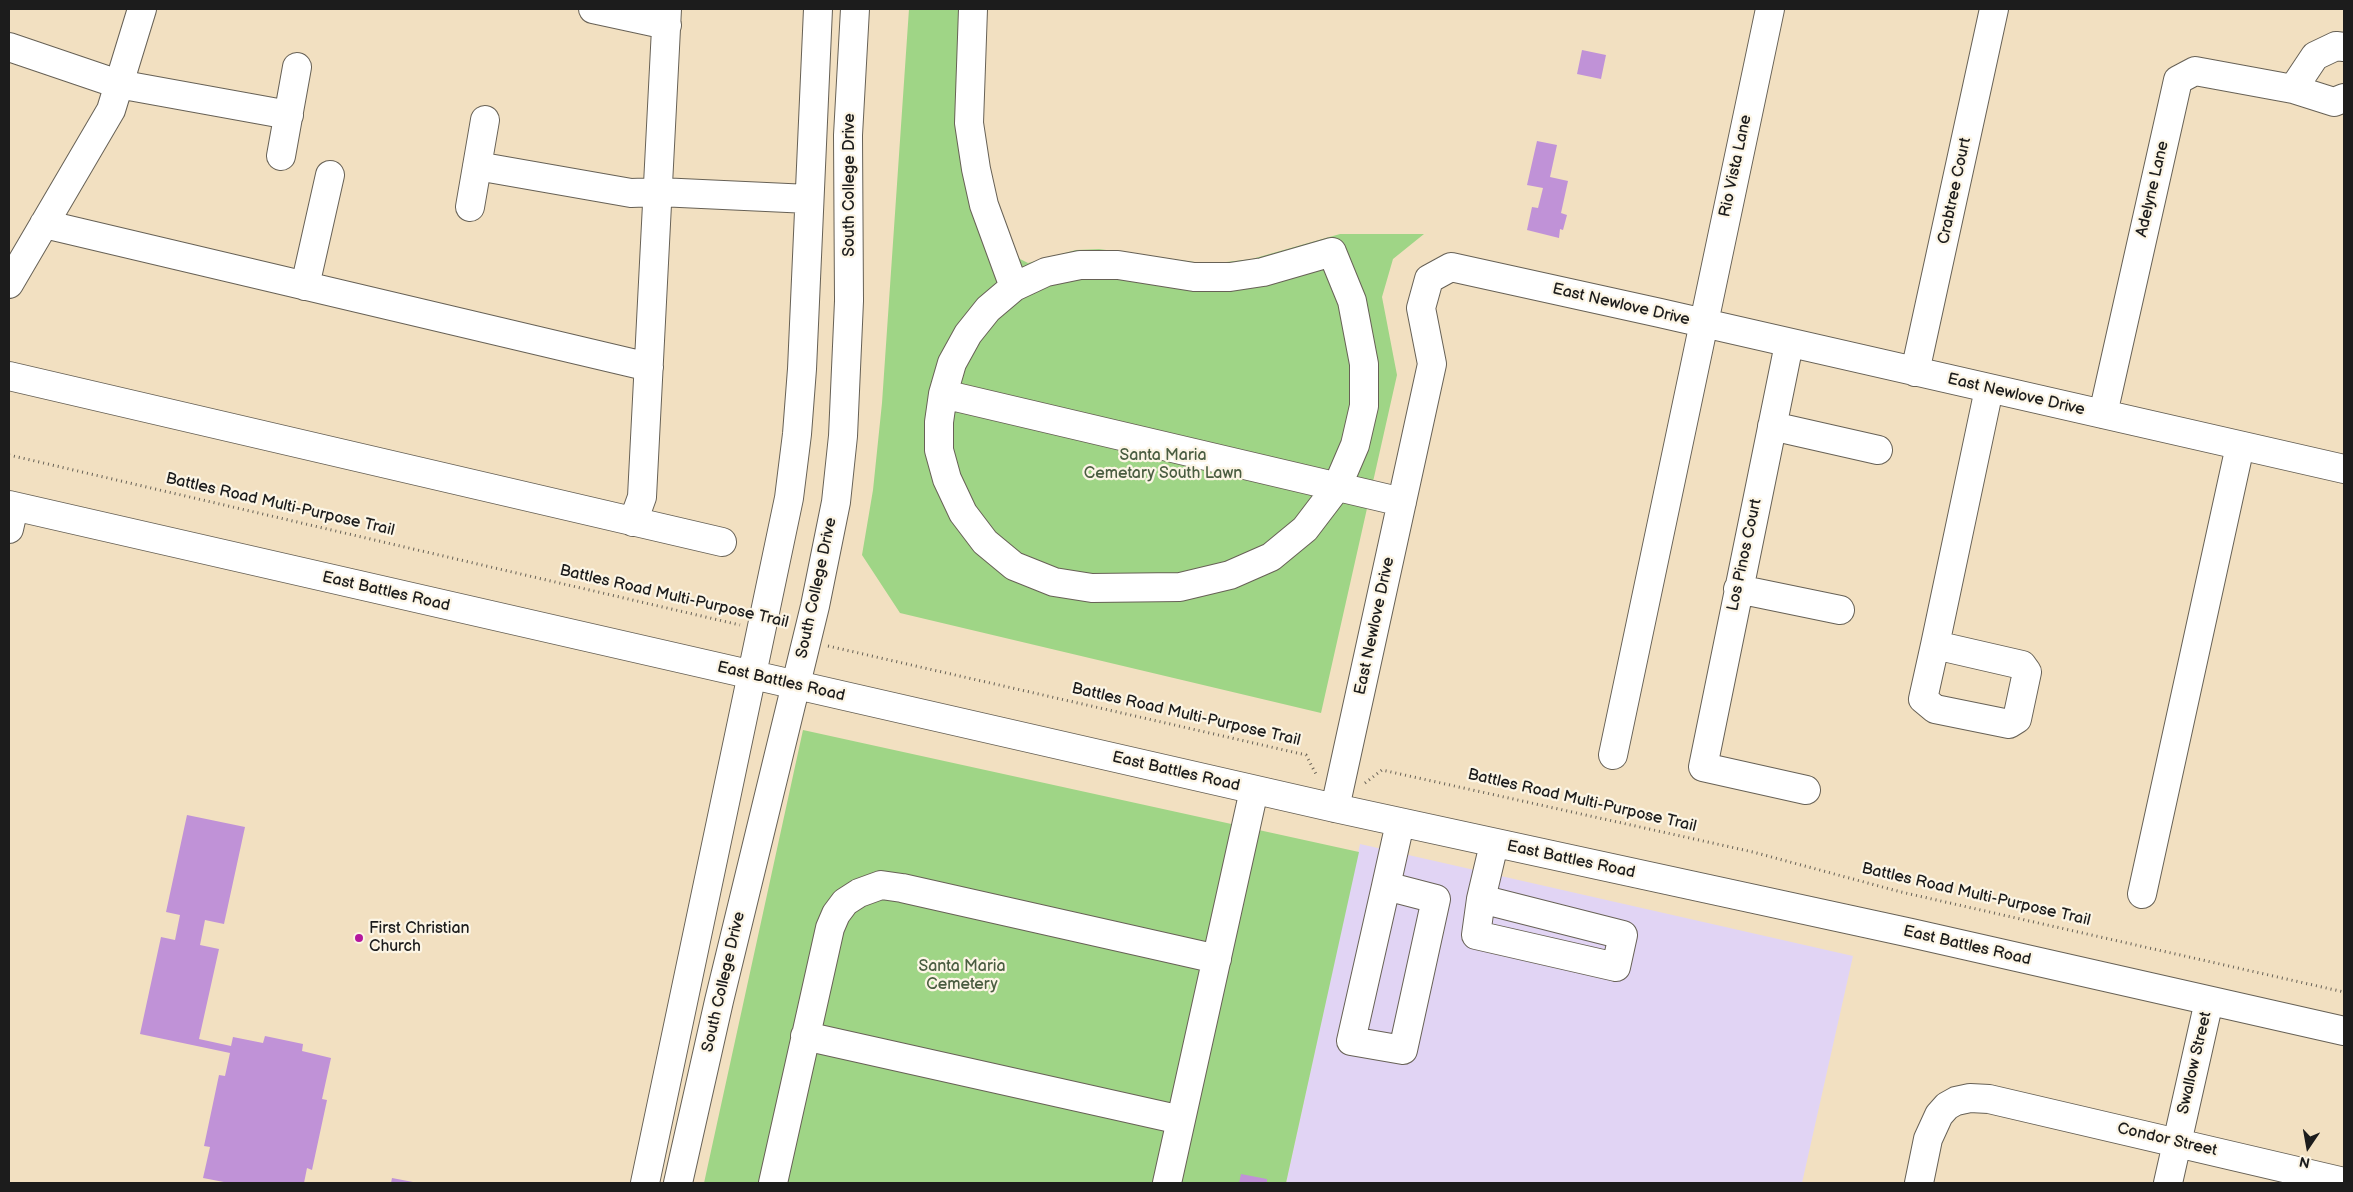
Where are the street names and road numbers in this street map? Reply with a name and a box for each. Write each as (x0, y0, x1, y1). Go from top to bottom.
street label: South College Drive (840, 113, 860, 257)
street label: Rio Vista Lane (1716, 113, 1756, 219)
street label: Crabtree Court (1934, 136, 1976, 246)
street label: Adelyne Lane (2133, 139, 2173, 239)
street label: East Newlove Drive (1550, 280, 1692, 330)
street label: East Newlove Drive (1945, 370, 2087, 420)
street label: Battles Road Multi-Purpose Trail (164, 469, 396, 541)
street label: Los Pinos Court (1724, 497, 1766, 613)
street label: South College Drive (793, 516, 841, 660)
street label: East Newlove Drive (1351, 555, 1399, 697)
street label: Battles Road Multi-Purpose Trail (558, 561, 790, 633)
street label: East Battles Road (320, 568, 452, 616)
street label: East Battles Road (715, 658, 847, 706)
street label: Battles Road Multi-Purpose Trail (1070, 679, 1302, 751)
street label: East Battles Road (1110, 748, 1242, 796)
street label: Battles Road Multi-Purpose Trail (1466, 765, 1698, 837)
street label: East Battles Road (1505, 837, 1637, 883)
street label: Battles Road Multi-Purpose Trail (1860, 859, 2092, 931)
street label: South College Drive (699, 910, 749, 1054)
street label: East Battles Road (1901, 922, 2033, 970)
street label: Swallow Street (2174, 1010, 2216, 1116)
street label: Condor Street (2115, 1119, 2219, 1161)

